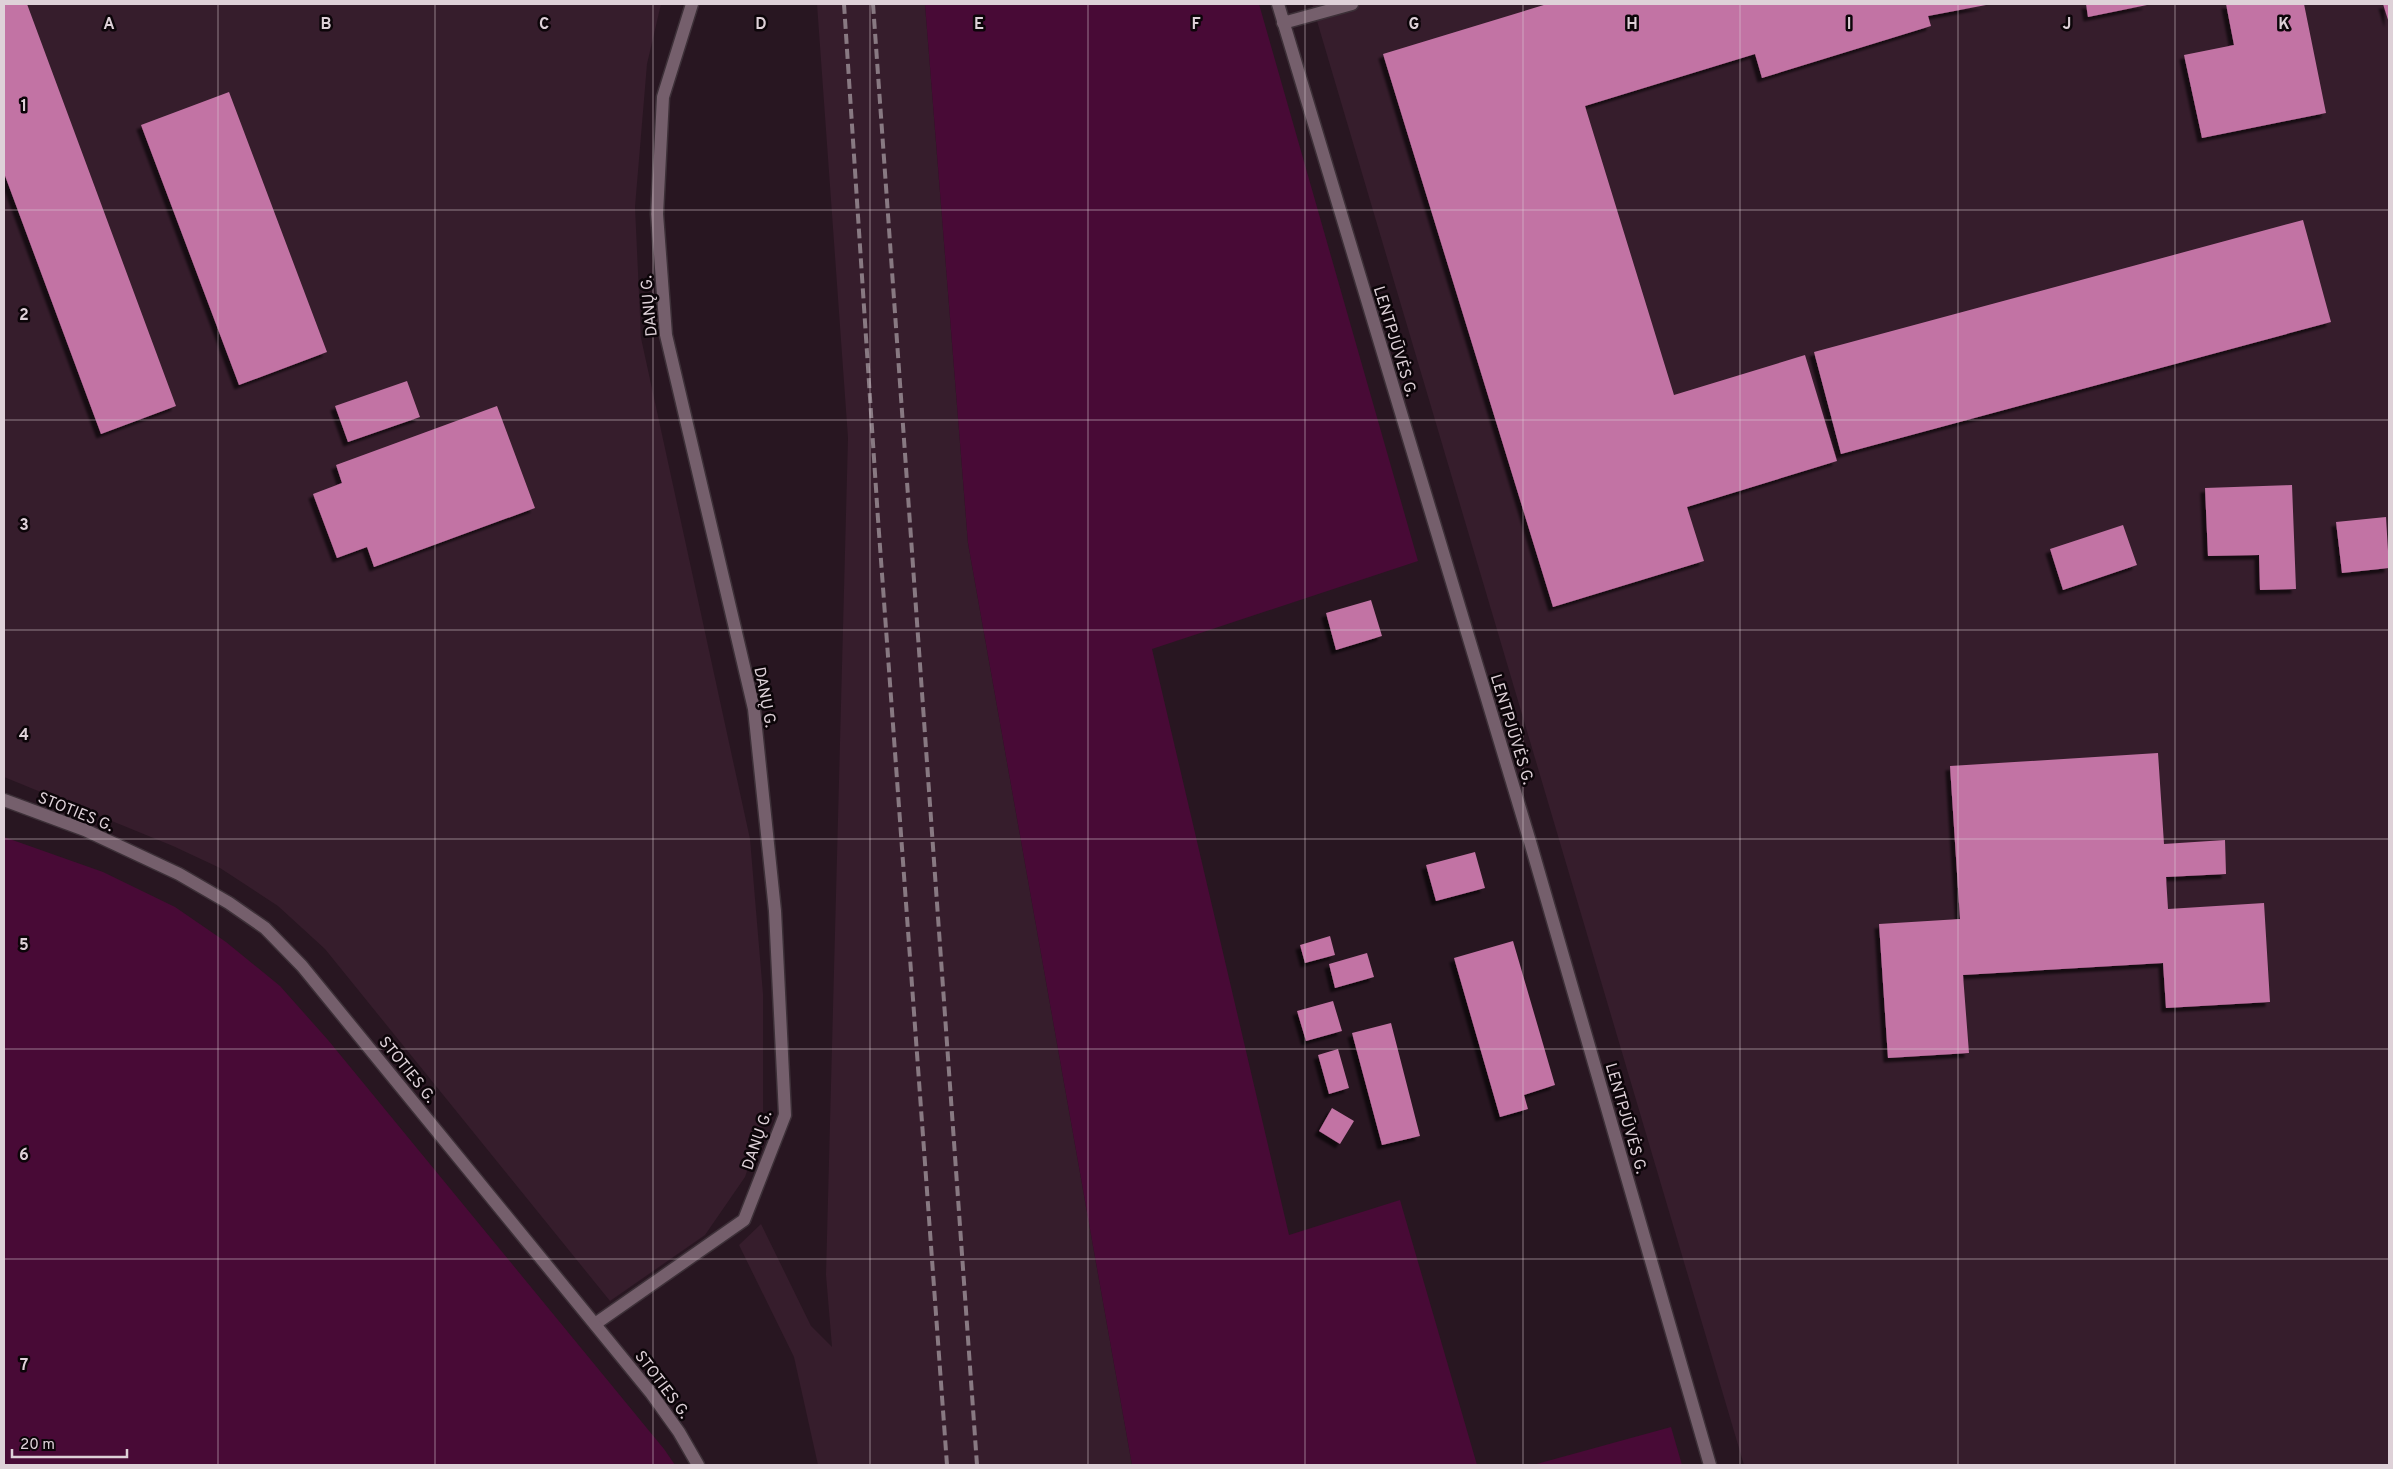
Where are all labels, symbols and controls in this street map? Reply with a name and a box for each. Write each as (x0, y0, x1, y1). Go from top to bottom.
text: A (103, 15, 115, 35)
text: B (320, 15, 332, 35)
text: C (539, 15, 549, 35)
text: D (755, 15, 767, 35)
text: E (974, 15, 984, 35)
text: F (1191, 15, 1201, 35)
text: G (1409, 15, 1419, 35)
text: H (1626, 15, 1638, 35)
text: I (1847, 15, 1851, 35)
text: J (2063, 15, 2071, 35)
text: K (2278, 15, 2290, 35)
text: 1 (21, 97, 27, 117)
street label: DANŲ G. (637, 274, 663, 337)
street label: LENTPJŪVĖS G. (1368, 283, 1422, 399)
text: 2 (19, 306, 29, 326)
text: 3 (19, 516, 29, 536)
street label: DANŲ G. (748, 665, 780, 729)
street label: LENTPJŪVĖS G. (1485, 671, 1539, 787)
text: 4 (19, 726, 29, 746)
street label: STOTIES G. (34, 789, 116, 837)
text: 5 (19, 936, 29, 956)
street label: STOTIES G. (374, 1033, 439, 1108)
street label: LENTPJŪVĖS G. (1600, 1060, 1652, 1176)
street label: DANŲ G. (738, 1108, 777, 1173)
text: 6 (19, 1146, 29, 1166)
street label: STOTIES G. (629, 1347, 693, 1423)
text: 7 (20, 1356, 28, 1376)
scale bar (12, 1426, 128, 1458)
text: 20 m (20, 1436, 55, 1455)

